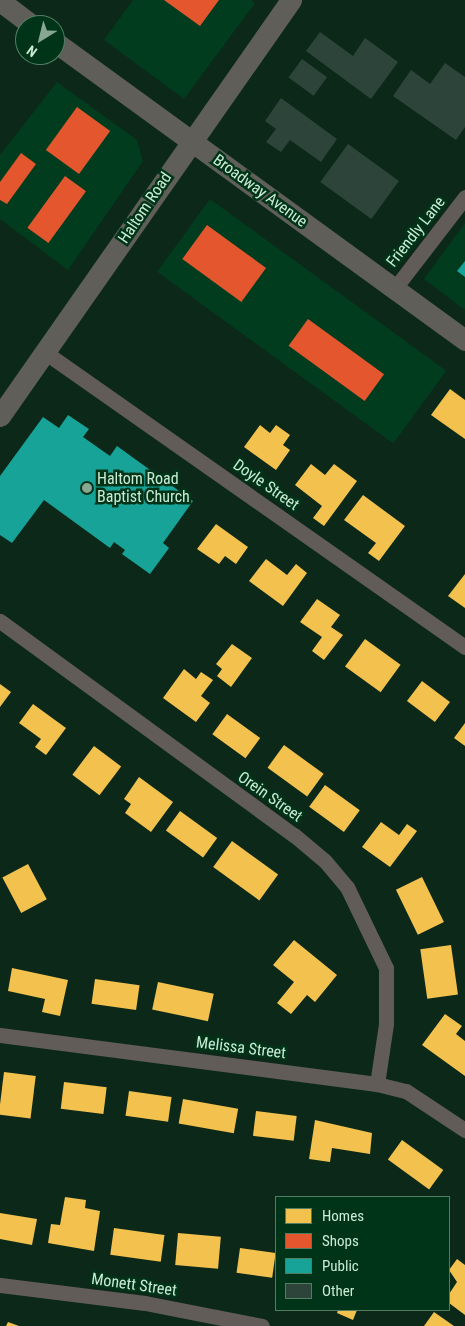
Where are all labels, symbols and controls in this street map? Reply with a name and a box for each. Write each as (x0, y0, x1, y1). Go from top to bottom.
north arrow (15, 15, 65, 65)
text: N (24, 42, 40, 60)
street label: Broadway Avenue (209, 150, 311, 232)
street label: Haltom Road (114, 169, 176, 247)
street label: Friendly Lane (383, 193, 449, 271)
street label: Doyle Street (229, 455, 303, 515)
place label: Haltom Road Baptist Church (97, 469, 190, 507)
marker: Haltom Road Baptist Church (81, 482, 93, 494)
street label: Orein Street (234, 768, 306, 826)
street label: Melissa Street (195, 1033, 287, 1063)
legend (275, 1196, 450, 1311)
text: Homes (322, 1207, 364, 1225)
text: Shops (322, 1232, 359, 1250)
text: Public (322, 1257, 359, 1275)
street label: Monett Street (90, 1270, 178, 1300)
text: Other (322, 1282, 354, 1300)

